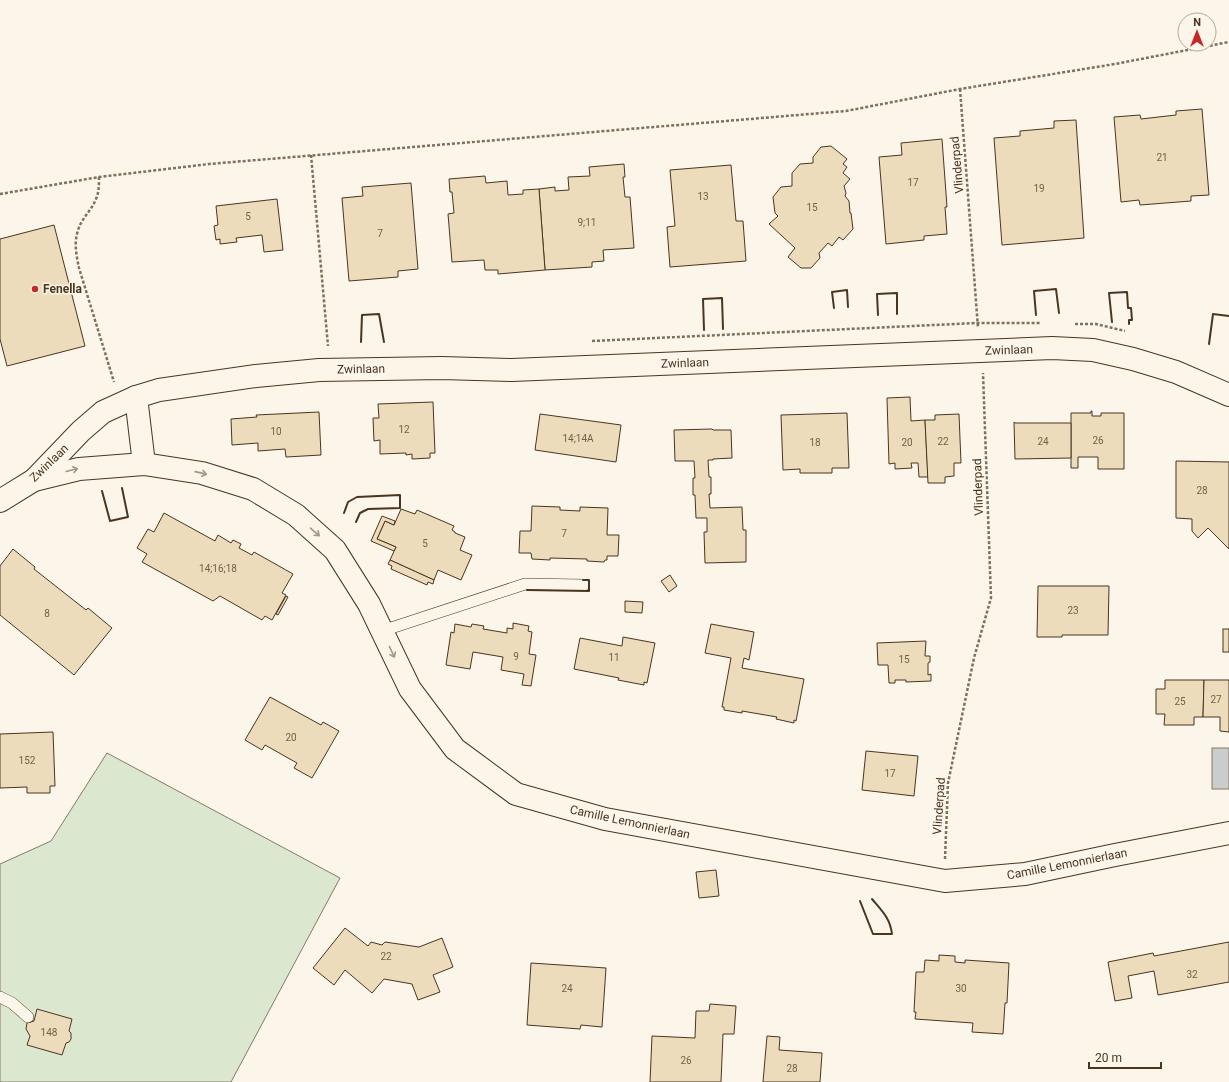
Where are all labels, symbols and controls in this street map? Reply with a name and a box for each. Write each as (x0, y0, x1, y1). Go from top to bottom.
north arrow (1177, 12, 1217, 52)
text: N (1193, 16, 1201, 29)
street label: Vlinderpad (948, 136, 966, 194)
house number: 21 (1156, 152, 1168, 163)
house number: 17 (907, 177, 919, 188)
house number: 19 (1033, 183, 1045, 194)
house number: 13 (697, 191, 709, 202)
house number: 15 (806, 202, 818, 213)
house number: 5 (245, 211, 251, 222)
house number: 9;11 (578, 217, 596, 228)
house number: 7 (377, 228, 383, 239)
place label: Fenella (43, 282, 83, 296)
marker: Fenella (30, 284, 40, 294)
street label: Zwinlaan (985, 342, 1033, 358)
street label: Zwinlaan (661, 355, 709, 371)
street label: Zwinlaan (337, 362, 385, 376)
house number: 12 (398, 424, 410, 435)
house number: 10 (270, 426, 282, 437)
house number: 14;14A (562, 433, 594, 444)
house number: 26 (1092, 435, 1104, 446)
house number: 22 (937, 436, 949, 447)
house number: 24 (1037, 436, 1049, 447)
house number: 18 (809, 437, 821, 448)
house number: 20 (901, 437, 913, 448)
street label: Zwinlaan (27, 441, 71, 485)
street label: Vlinderpad (970, 458, 986, 516)
one-way arrow (65, 466, 78, 474)
one-way arrow (194, 470, 207, 477)
house number: 28 (1196, 485, 1208, 496)
one-way arrow (310, 527, 320, 536)
house number: 7 (561, 528, 567, 539)
house number: 5 (422, 538, 428, 549)
house number: 14;16;18 (199, 563, 237, 574)
house number: 23 (1067, 605, 1079, 616)
house number: 8 (44, 608, 50, 619)
one-way arrow (389, 645, 396, 657)
house number: 9 (513, 651, 519, 662)
house number: 11 (608, 652, 620, 663)
house number: 15 (898, 654, 910, 665)
house number: 27 (1210, 694, 1222, 705)
house number: 25 (1174, 696, 1186, 707)
house number: 20 (285, 732, 297, 743)
house number: 152 (19, 755, 36, 766)
house number: 17 (884, 768, 896, 779)
street label: Vlinderpad (930, 777, 948, 835)
street label: Camille Lemonnierlaan (569, 802, 691, 842)
street label: Camille Lemonnierlaan (1006, 845, 1128, 883)
house number: 22 (380, 951, 392, 962)
house number: 32 (1186, 969, 1198, 980)
house number: 24 (561, 983, 573, 994)
house number: 30 (955, 983, 967, 994)
house number: 148 (41, 1027, 58, 1038)
scale bar (1089, 1044, 1161, 1070)
text: 20 m (1095, 1051, 1122, 1065)
house number: 26 (680, 1055, 692, 1066)
house number: 28 (786, 1063, 798, 1074)

